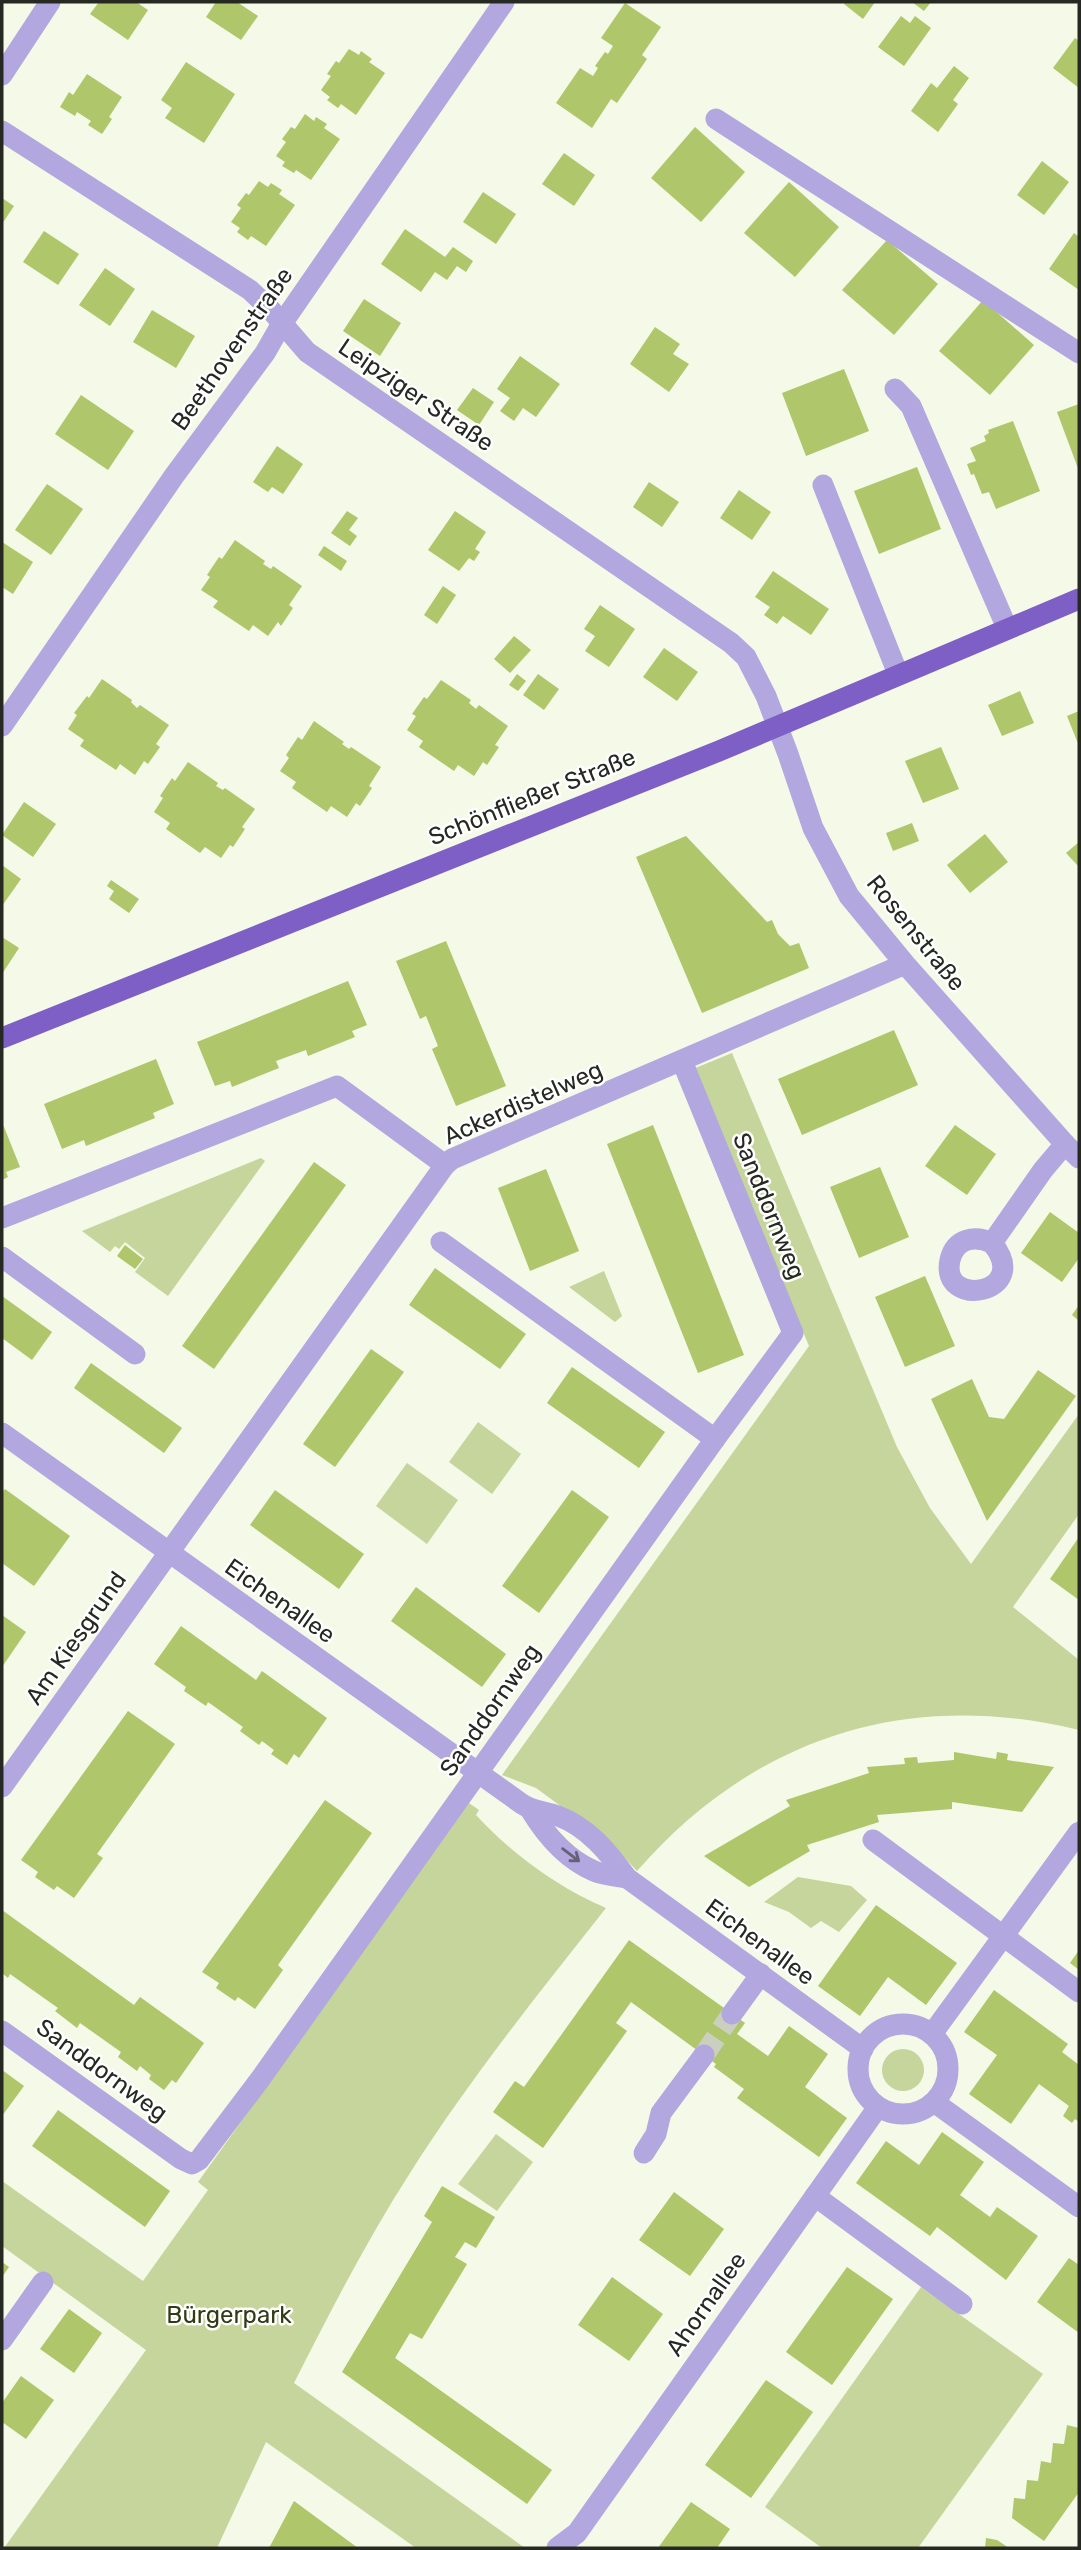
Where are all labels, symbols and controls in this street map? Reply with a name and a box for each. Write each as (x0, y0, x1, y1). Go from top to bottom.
street label: Beethovenstraße (165, 262, 299, 436)
street label: Leipziger Straße (333, 333, 499, 457)
street label: Schönfließer Straße (424, 743, 640, 851)
street label: Rosenstraße (861, 869, 971, 997)
street label: Ackerdistelweg (439, 1055, 607, 1151)
street label: Sanddornweg (727, 1129, 811, 1283)
street label: Eichenallee (220, 1553, 340, 1649)
street label: Am Kiesgrund (20, 1566, 132, 1710)
street label: Sanddornweg (434, 1638, 546, 1782)
one-way arrow (561, 1847, 579, 1862)
street label: Eichenallee (700, 1893, 820, 1991)
street label: Sanddornweg (31, 2013, 173, 2127)
street label: Ahornallee (660, 2247, 752, 2361)
park label: Bürgerpark (166, 2301, 292, 2329)

